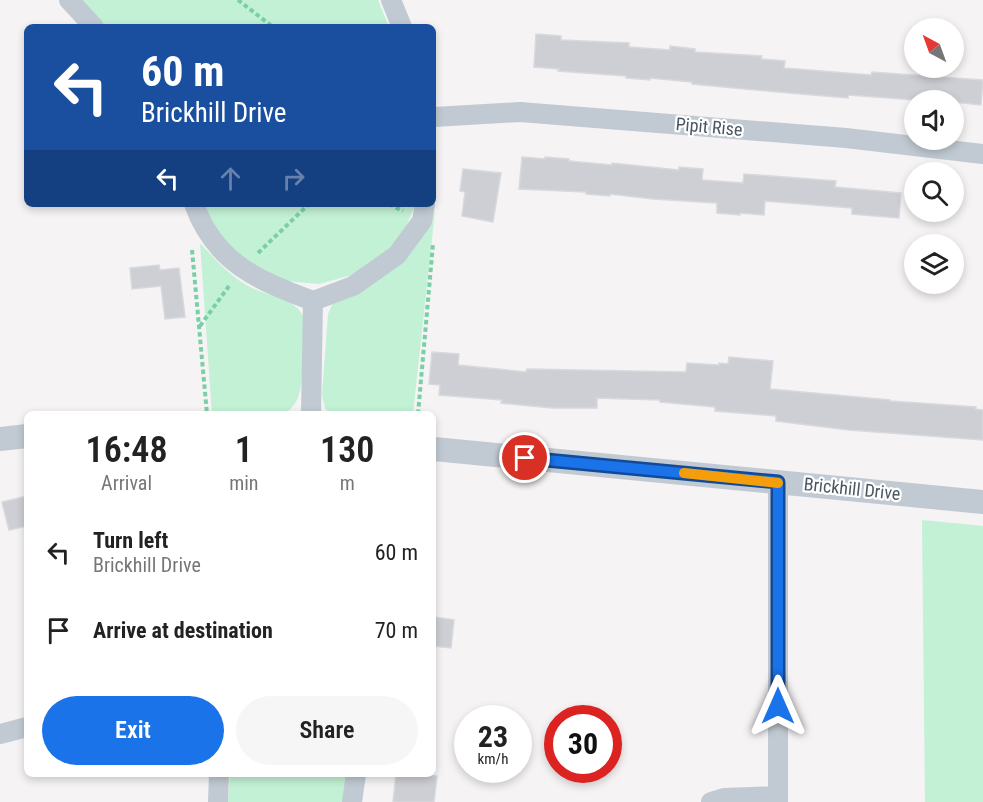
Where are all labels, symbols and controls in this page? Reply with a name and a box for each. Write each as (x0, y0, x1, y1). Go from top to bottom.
north arrow (904, 18, 964, 78)
map controls (904, 18, 964, 294)
text: 60 m (141, 47, 224, 96)
icon: left (42, 48, 120, 126)
button: sound (904, 90, 964, 150)
text: Brickhill Drive (141, 97, 287, 129)
street label: Pipit Rise (675, 113, 743, 140)
icon: left (151, 162, 184, 195)
icon: ahead (214, 162, 247, 195)
icon: right (277, 162, 310, 195)
button: search (904, 162, 964, 222)
button: layers (904, 234, 964, 294)
text: 16:48 (86, 429, 168, 471)
text: 1 (235, 429, 253, 471)
text: 130 (320, 429, 374, 471)
pin (499, 432, 550, 483)
icon: arrive (508, 441, 541, 474)
text: Arrival (101, 471, 152, 495)
text: min (229, 471, 258, 495)
text: m (340, 471, 355, 495)
street label: Brickhill Drive (803, 473, 901, 504)
text: Turn left (93, 528, 168, 553)
icon: left (42, 536, 75, 569)
text: 60 m (375, 540, 418, 565)
text: Brickhill Drive (93, 553, 201, 577)
icon: arrive (42, 614, 75, 647)
text: Arrive at destination (93, 618, 273, 643)
text: 70 m (375, 618, 418, 643)
position arrow (746, 674, 810, 738)
button: Exit (42, 696, 224, 765)
button: Share (236, 696, 418, 765)
speed limit sign: 30 (544, 705, 622, 783)
text: 23 (478, 719, 508, 754)
text: km/h (478, 750, 508, 768)

